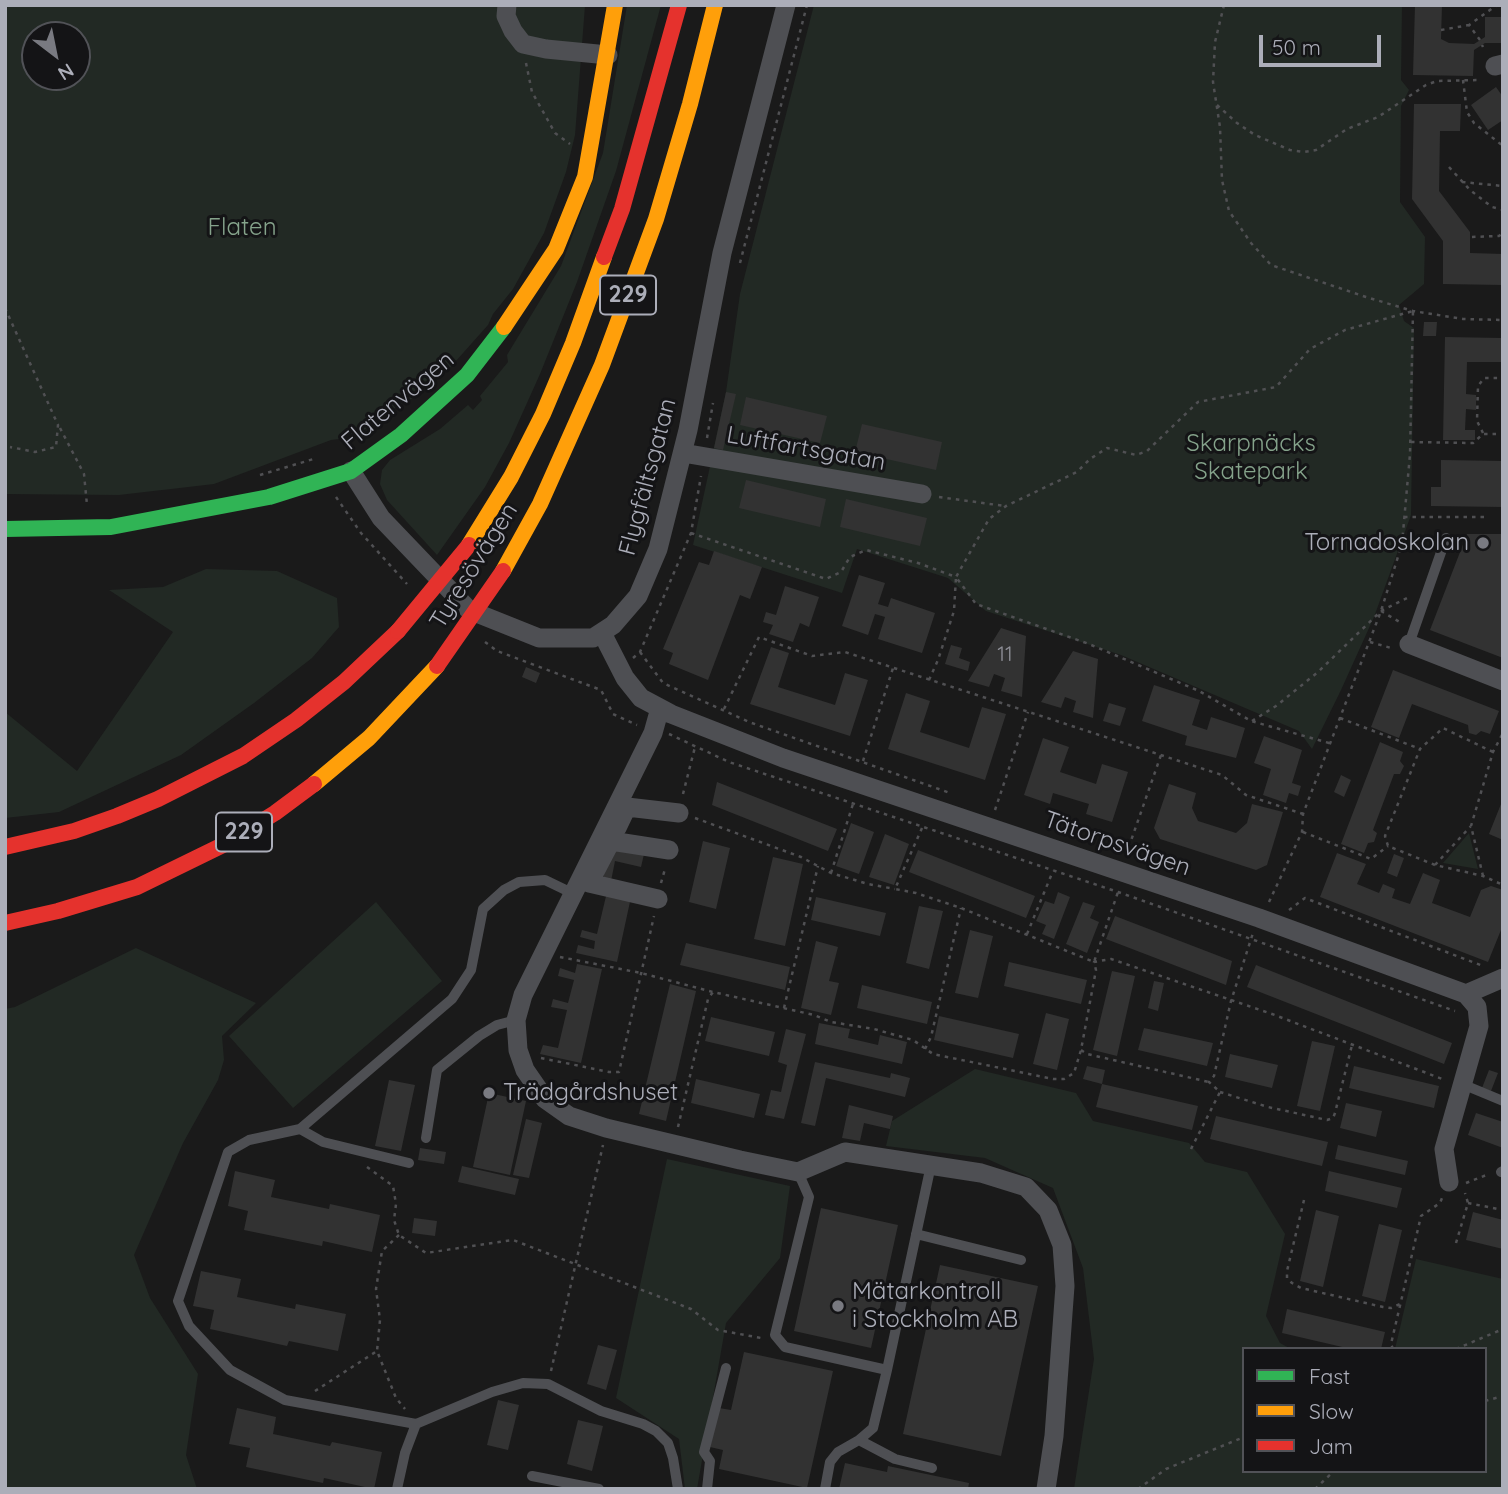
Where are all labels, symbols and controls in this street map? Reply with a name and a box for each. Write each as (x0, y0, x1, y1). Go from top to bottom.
north arrow (21, 21, 91, 91)
scale bar (1263, 21, 1386, 65)
text: 50 m (1272, 34, 1321, 60)
text: N (54, 58, 78, 86)
park label: Flaten (207, 214, 277, 242)
road number: 229 (600, 276, 656, 314)
street label: Flatenvägen (336, 346, 460, 456)
street label: Flygfältsgatan (613, 395, 683, 559)
street label: Luftfartsgatan (724, 421, 888, 477)
park label: Skarpnäcks Skatepark (1186, 430, 1316, 486)
street label: Tyresövägen (424, 498, 524, 634)
place label: Tornadoskolan (1304, 529, 1469, 557)
marker: Tornadoskolan (1475, 535, 1491, 551)
house number: 11 (997, 642, 1013, 668)
street label: Tätorpsvägen (1040, 805, 1194, 883)
road number: 229 (216, 812, 272, 852)
place label: Trädgårdshuset (503, 1079, 678, 1107)
marker: Trädgårdshuset (481, 1085, 497, 1101)
place label: Mätarkontroll i Stockholm AB (852, 1278, 1018, 1334)
marker: Mätarkontroll i Stockholm AB (830, 1298, 846, 1314)
legend (1242, 1347, 1487, 1473)
text: Fast (1309, 1363, 1350, 1389)
text: Slow (1309, 1398, 1354, 1424)
text: Jam (1309, 1433, 1353, 1459)

